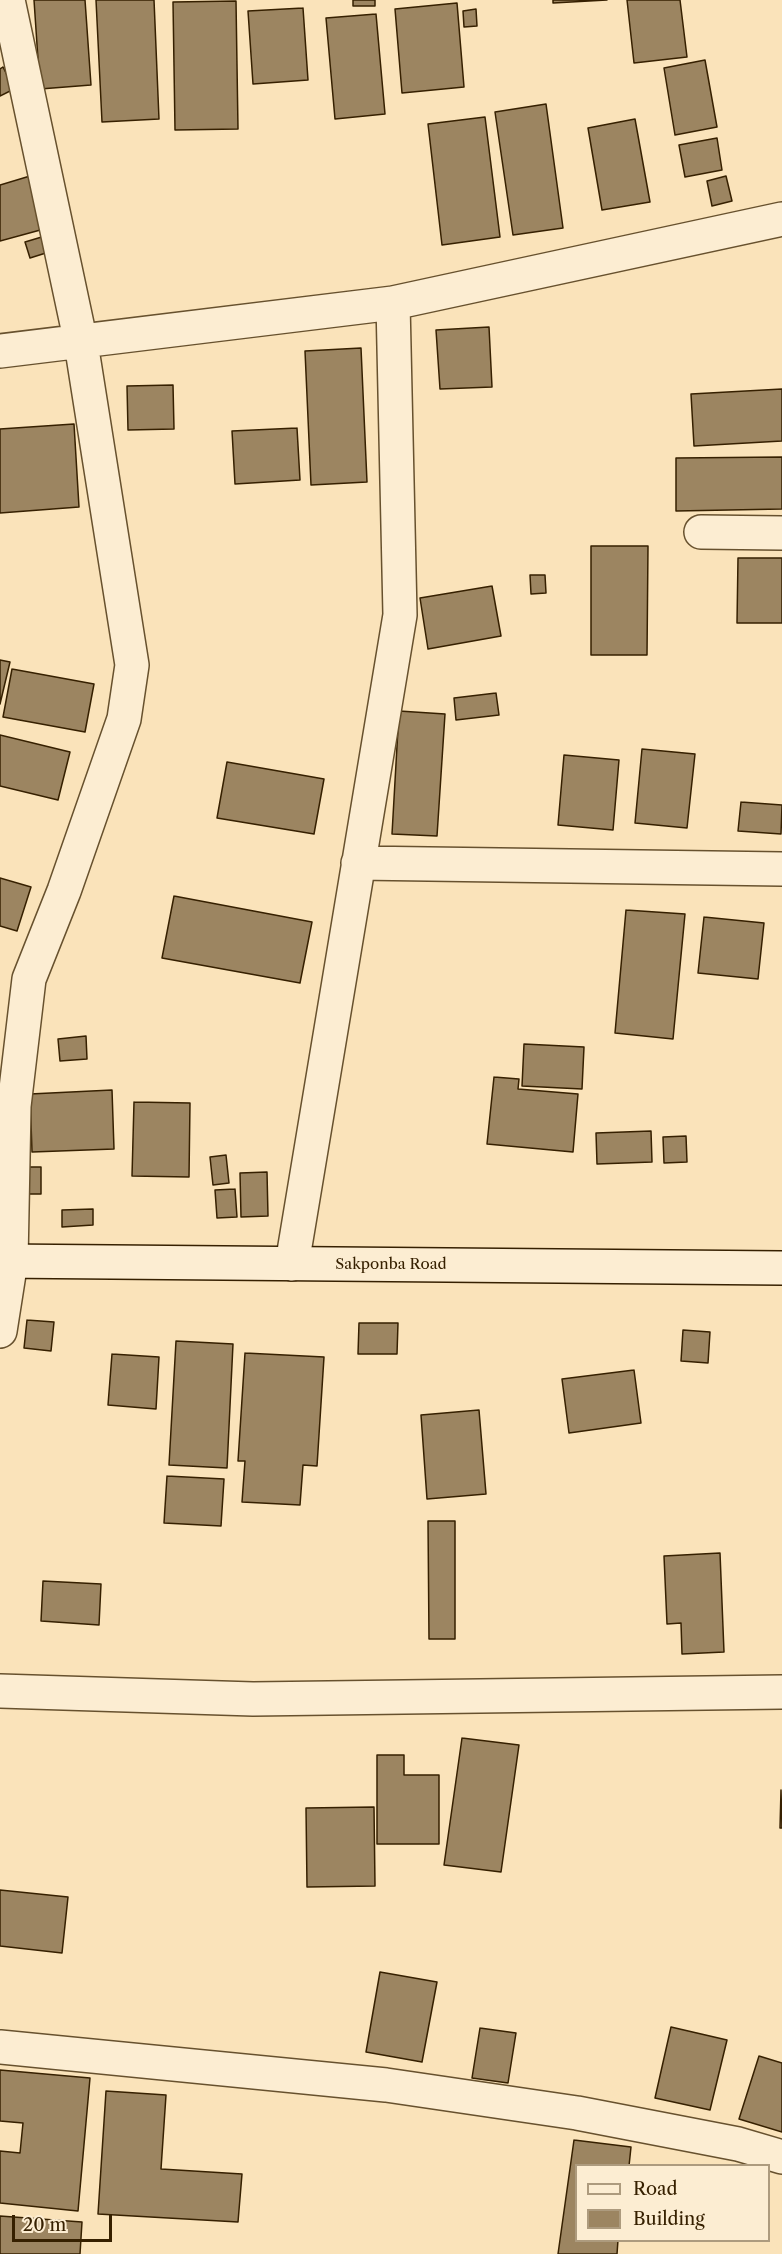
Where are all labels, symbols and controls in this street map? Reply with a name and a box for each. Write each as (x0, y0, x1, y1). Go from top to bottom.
street label: Sakponba Road (335, 1256, 447, 1274)
legend (575, 2164, 770, 2242)
text: Road (633, 2178, 678, 2200)
scale bar (15, 2203, 116, 2241)
text: Building (633, 2208, 705, 2230)
text: 20 m (23, 2214, 66, 2236)

